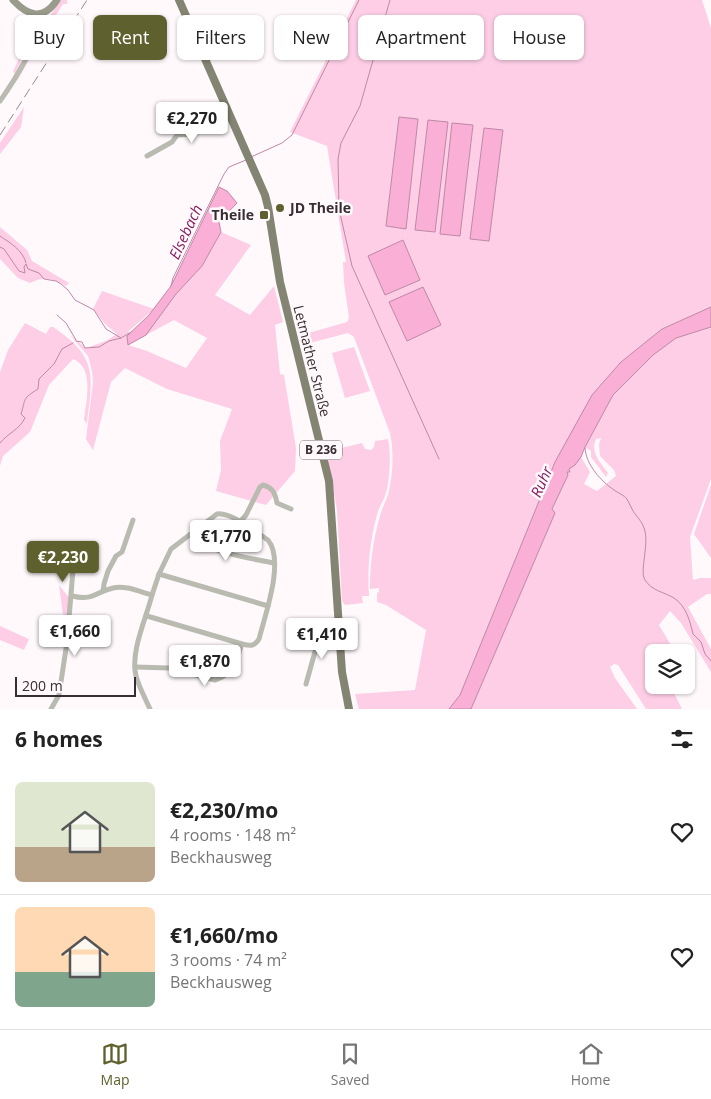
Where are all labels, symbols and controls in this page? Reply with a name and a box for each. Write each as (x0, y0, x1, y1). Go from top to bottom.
chip: Buy (15, 15, 83, 60)
chip: Rent (93, 15, 167, 60)
chip: Filters (177, 15, 264, 60)
chip: New (274, 15, 348, 60)
chip: Apartment (358, 15, 484, 60)
chip: House (494, 15, 584, 60)
pin: €2,270 (151, 102, 233, 144)
text: €2,270 (167, 107, 217, 129)
place label: JD Theile (288, 198, 351, 217)
water label: Elsebach (164, 201, 206, 262)
marker: JD Theile (274, 202, 286, 214)
place label: Theile (212, 205, 254, 224)
marker: Theile (258, 209, 270, 221)
street label: Letmather Straße (289, 303, 336, 419)
road number: B 236 (300, 440, 342, 460)
water label: Ruhr (525, 462, 557, 500)
pin: €1,770 (185, 520, 267, 562)
text: €1,770 (201, 525, 251, 547)
pin: €2,230 (22, 540, 104, 583)
text: €2,230 (38, 546, 88, 568)
pin: €1,660 (34, 614, 116, 657)
pin: €1,410 (281, 618, 363, 660)
text: €1,660 (50, 620, 100, 642)
text: €1,410 (297, 623, 347, 645)
pin: €1,870 (164, 644, 246, 687)
map controls (645, 644, 695, 694)
button: layers (645, 644, 695, 694)
text: €1,870 (180, 650, 230, 672)
scale bar (15, 674, 136, 697)
text: 200 m (22, 676, 63, 695)
text: 6 homes (15, 725, 103, 753)
icon: filters (668, 725, 696, 753)
text: €2,230/mo (170, 796, 278, 824)
icon: home (55, 802, 115, 862)
icon: heart (668, 818, 696, 846)
text: 4 rooms · 148 m² (170, 824, 296, 846)
text: Beckhausweg (170, 846, 272, 868)
text: €1,660/mo (170, 921, 278, 949)
icon: home (55, 927, 115, 987)
icon: heart (668, 943, 696, 971)
text: 3 rooms · 74 m² (170, 949, 287, 971)
text: Beckhausweg (170, 971, 272, 993)
tab: Map (101, 1040, 130, 1089)
tab: Saved (331, 1040, 370, 1089)
tab: Home (571, 1040, 610, 1089)

